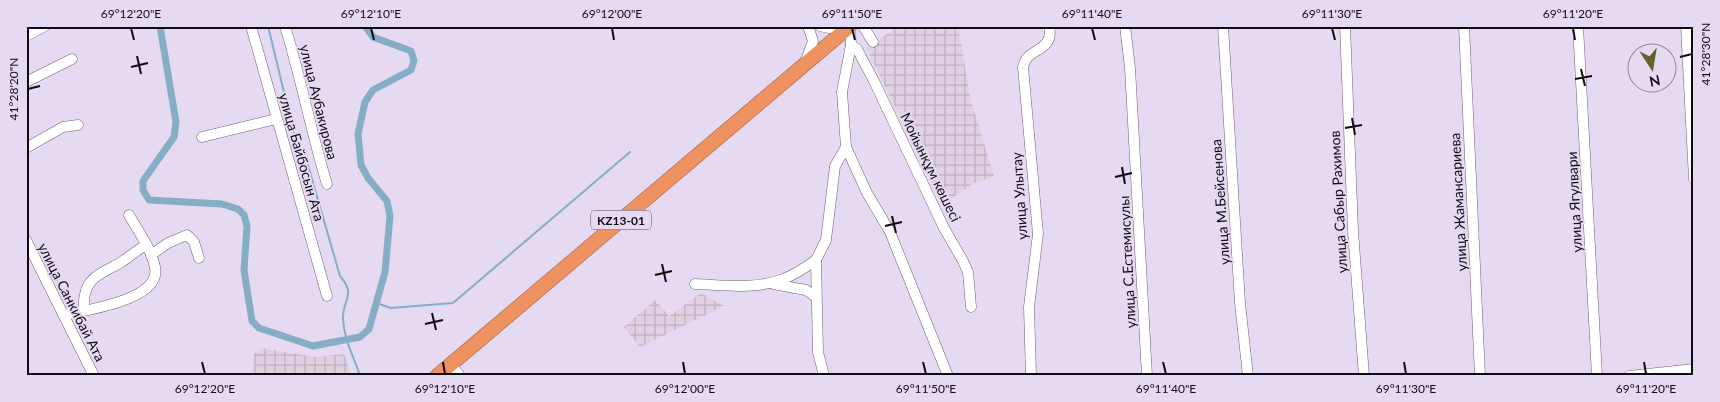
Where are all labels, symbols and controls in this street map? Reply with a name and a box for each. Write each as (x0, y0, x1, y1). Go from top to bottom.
text: 69°12'20"E (101, 6, 161, 21)
text: 69°12'10"E (341, 6, 401, 21)
text: 69°12'00"E (582, 6, 642, 21)
text: 69°11'50"E (822, 6, 882, 21)
text: 69°11'40"E (1062, 6, 1122, 21)
text: 69°11'30"E (1302, 6, 1362, 21)
text: 69°11'20"E (1543, 6, 1603, 21)
text: 41°28'30"N (1698, 23, 1713, 85)
north arrow (1628, 42, 1678, 92)
street label: улица Аубакирова (296, 43, 342, 161)
text: 41°28'20"N (6, 58, 21, 120)
text: N (1648, 72, 1662, 91)
street label: улица Байбосын Ата (276, 91, 328, 223)
street label: Мойынқұм көшесі (897, 110, 965, 224)
street label: улица Сабыр Рахимов (1326, 130, 1350, 274)
street label: улица Жамансариева (1446, 132, 1470, 272)
street label: улица М.Бейсенова (1207, 139, 1233, 265)
street label: улица Улытау (1007, 151, 1031, 240)
street label: улица Ягулвари (1563, 151, 1585, 253)
street label: улица С.Естемисулы (1115, 195, 1139, 329)
road number: KZ13-01 (591, 210, 651, 230)
street label: улица Санкибай Ата (35, 240, 109, 364)
text: 69°12'20"E (175, 381, 235, 396)
text: 69°12'10"E (415, 381, 475, 396)
text: 69°12'00"E (655, 381, 715, 396)
text: 69°11'50"E (896, 381, 956, 396)
text: 69°11'40"E (1136, 381, 1196, 396)
text: 69°11'30"E (1376, 381, 1436, 396)
text: 69°11'20"E (1616, 381, 1676, 396)

